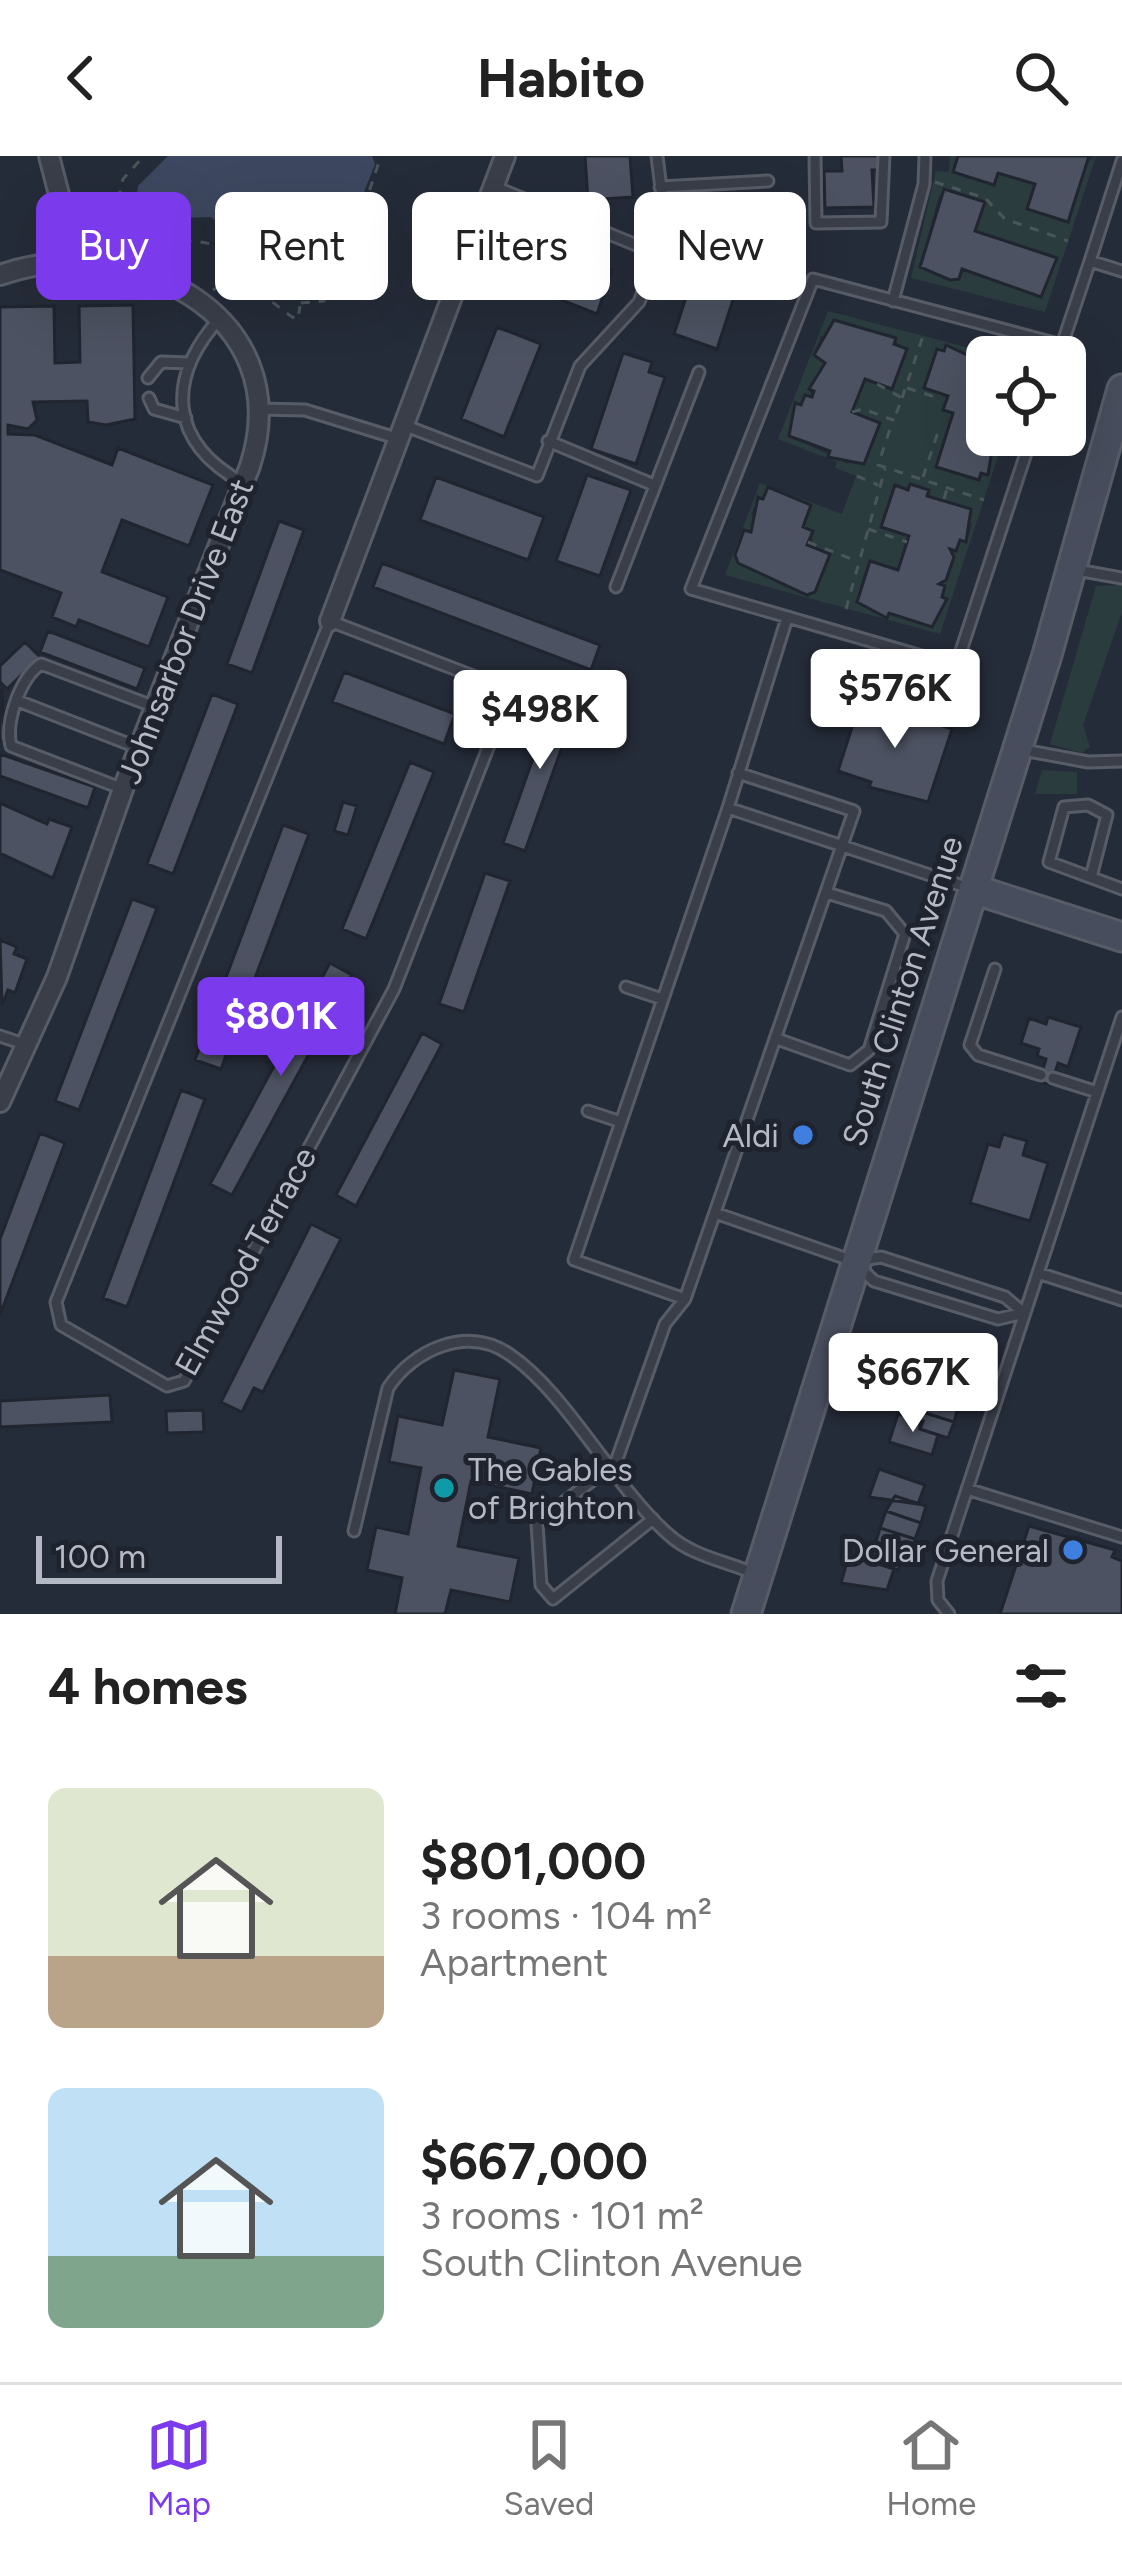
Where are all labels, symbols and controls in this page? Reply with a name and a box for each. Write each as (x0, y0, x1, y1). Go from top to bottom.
icon: back (48, 45, 114, 111)
icon: search (1008, 45, 1074, 111)
text: Habito (477, 46, 645, 111)
chip: Buy (36, 192, 191, 300)
chip: Rent (215, 192, 388, 300)
chip: Filters (412, 192, 610, 300)
chip: New (634, 192, 806, 300)
map controls (966, 336, 1086, 456)
button: locate (966, 336, 1086, 456)
street label: Johnsarbor Drive East (109, 474, 262, 789)
pin: $576K (811, 649, 979, 751)
text: $576K (838, 664, 952, 711)
pin: $498K (456, 670, 624, 772)
text: $498K (481, 685, 599, 732)
street label: South Clinton Avenue (834, 831, 971, 1151)
pin: $801K (197, 977, 365, 1079)
text: $801K (224, 992, 338, 1039)
place label: Aldi (722, 1116, 779, 1155)
marker: Aldi (790, 1122, 816, 1148)
street label: Elmwood Terrace (167, 1140, 324, 1382)
pin: $667K (829, 1333, 997, 1435)
text: $667K (856, 1348, 970, 1395)
place label: The Gables of Brighton (468, 1450, 634, 1527)
marker: The Gables of Brighton (431, 1475, 457, 1501)
scale bar (36, 1530, 282, 1583)
place label: Dollar General (842, 1531, 1049, 1570)
text: 100 m (54, 1537, 146, 1576)
marker: Dollar General (1060, 1537, 1086, 1563)
icon: filters (1008, 1653, 1074, 1719)
text: 4 homes (48, 1656, 248, 1717)
text: $801,000 (420, 1831, 646, 1892)
icon: home (144, 1836, 288, 1980)
text: 3 rooms · 104 m² (420, 1892, 712, 1939)
text: Apartment (420, 1939, 608, 1986)
text: $667,000 (420, 2131, 648, 2192)
icon: home (144, 2136, 288, 2280)
text: 3 rooms · 101 m² (420, 2192, 704, 2239)
text: South Clinton Avenue (420, 2239, 803, 2286)
tab: Map (146, 2412, 212, 2523)
tab: Saved (503, 2412, 594, 2523)
tab: Home (886, 2412, 976, 2523)

